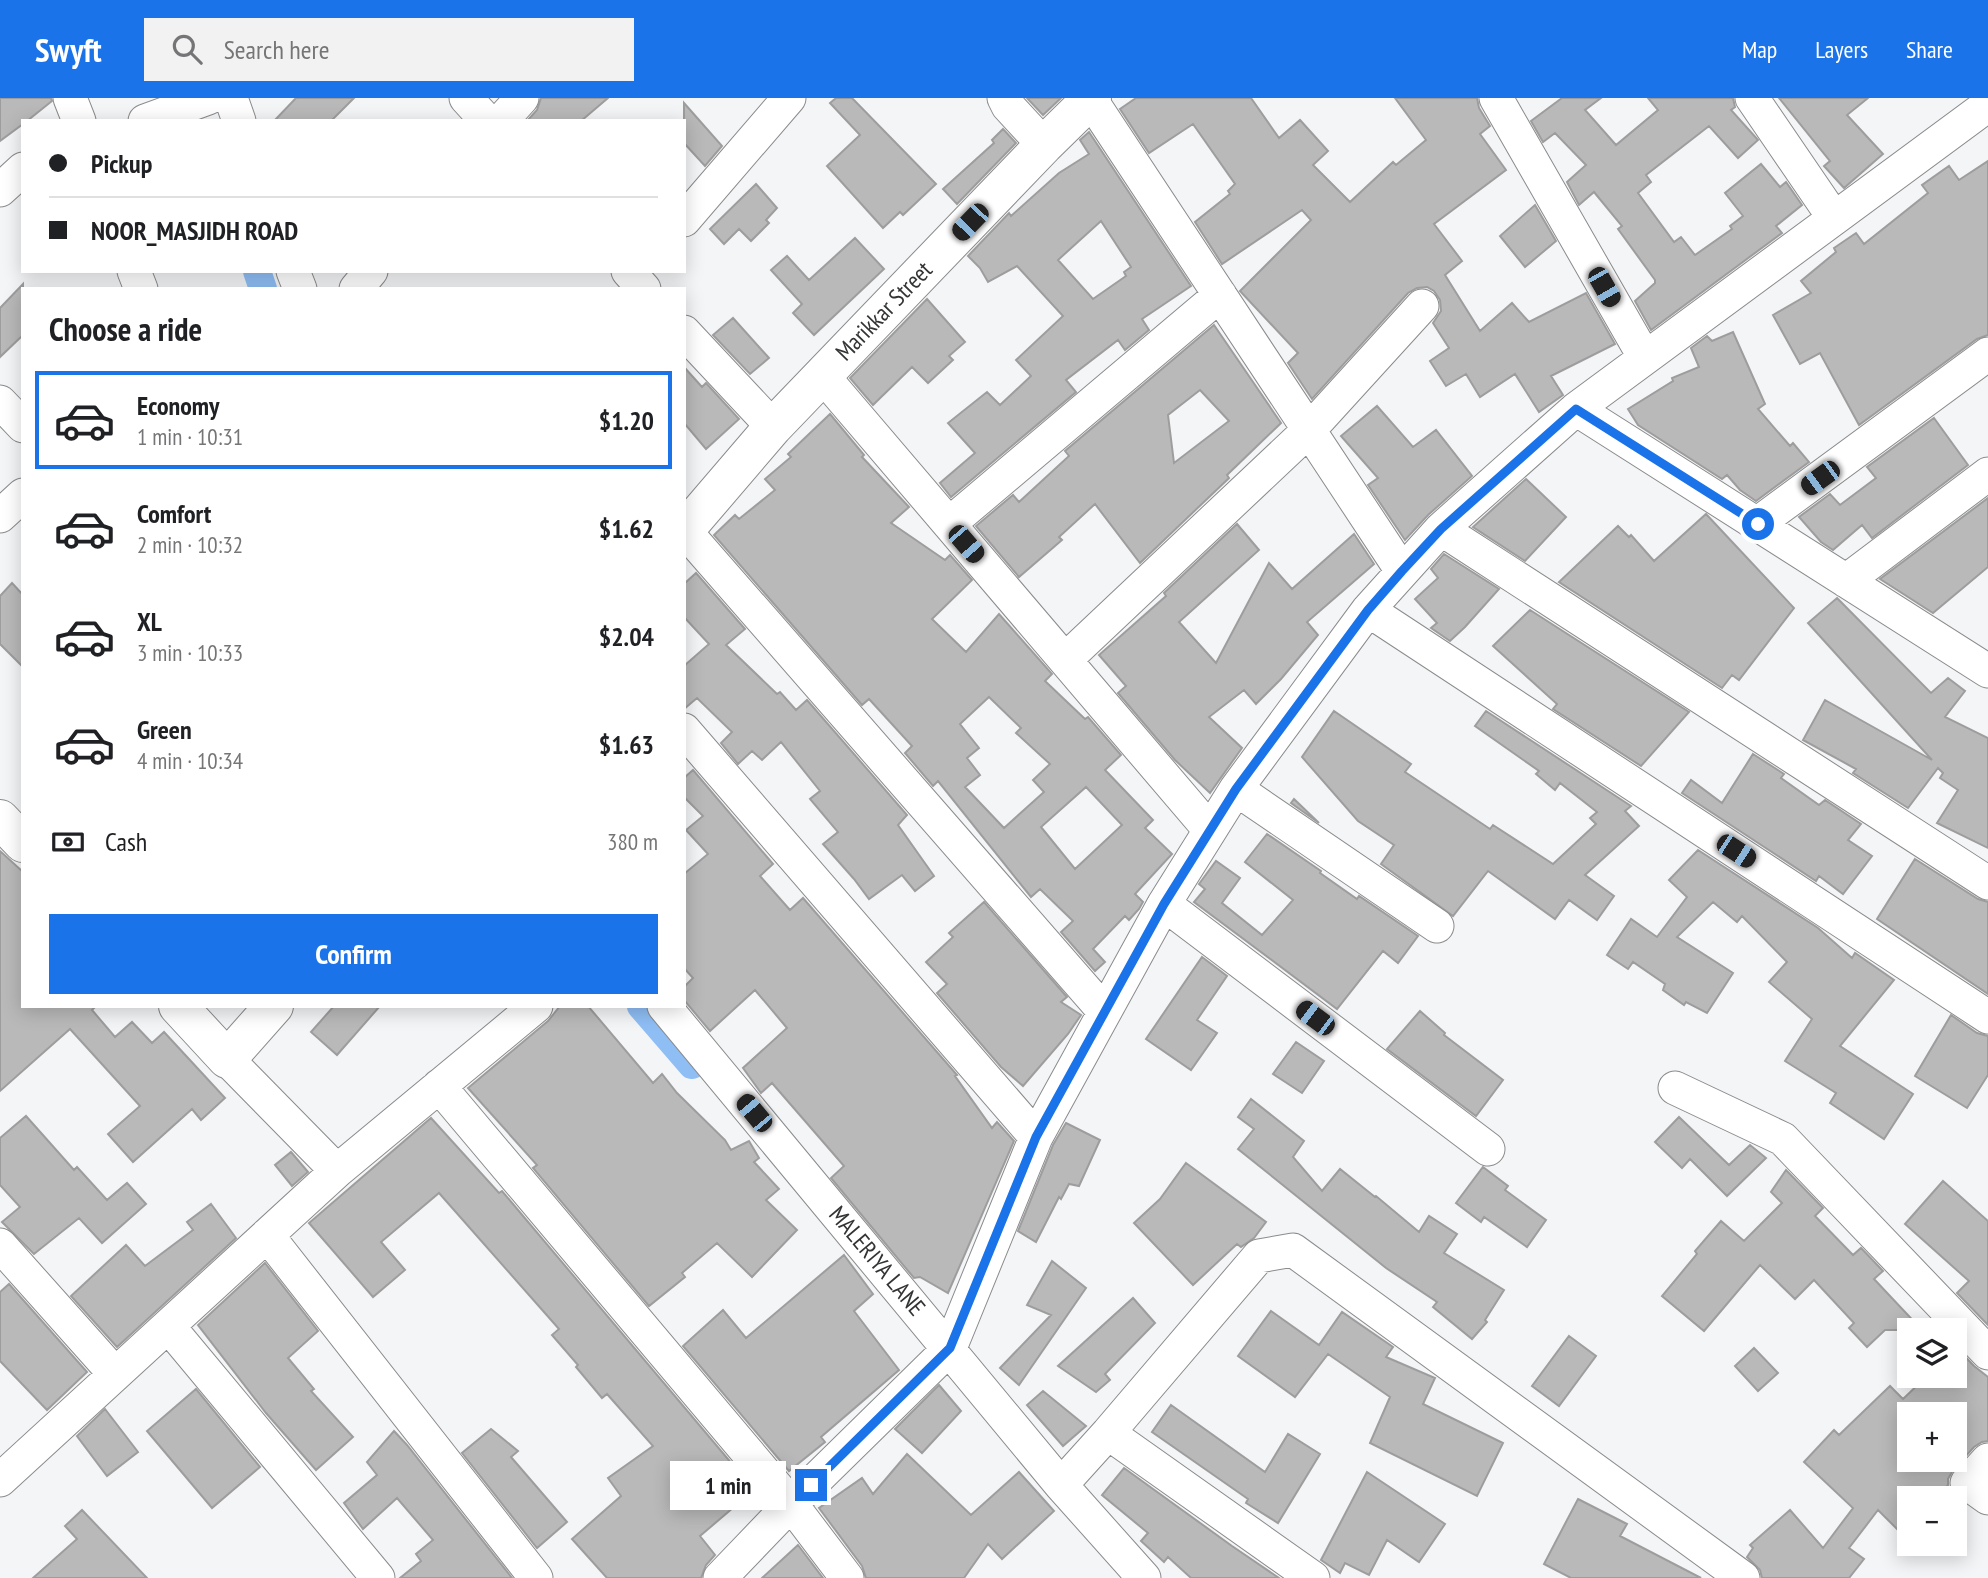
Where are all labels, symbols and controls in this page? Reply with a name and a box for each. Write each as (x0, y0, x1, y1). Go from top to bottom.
search box (144, 18, 634, 81)
text: Swyft (35, 28, 102, 71)
icon: search (168, 30, 206, 68)
text: Search here (224, 33, 329, 66)
text: Map (1742, 34, 1777, 65)
text: Layers (1815, 34, 1868, 65)
text: Share (1906, 34, 1953, 65)
text: Pickup (91, 147, 152, 180)
car (948, 200, 993, 244)
text: NOOR_MASJIDH ROAD (91, 214, 298, 247)
street label: Marikkar Street (829, 254, 939, 367)
car (1585, 264, 1624, 310)
text: Choose a ride (49, 308, 202, 350)
icon: car (53, 389, 116, 452)
text: Economy (137, 389, 219, 422)
text: $1.20 (599, 404, 654, 437)
text: 1 min · 10:31 (137, 422, 243, 451)
car (1797, 457, 1844, 499)
icon: car (53, 497, 116, 560)
text: Comfort (137, 497, 211, 530)
route start (1742, 508, 1774, 540)
text: $1.62 (599, 512, 654, 545)
car (945, 521, 988, 567)
text: 2 min · 10:32 (137, 530, 243, 559)
icon: car (53, 605, 116, 668)
text: XL (137, 605, 162, 638)
text: $2.04 (599, 620, 654, 653)
text: 3 min · 10:33 (137, 638, 243, 667)
icon: car (53, 713, 116, 776)
text: Green (137, 713, 192, 746)
text: $1.63 (599, 728, 654, 761)
text: 4 min · 10:34 (137, 746, 243, 775)
icon: cash (49, 823, 87, 861)
text: Cash (105, 825, 147, 858)
text: 380 m (607, 827, 658, 856)
car (1713, 831, 1760, 871)
button: Confirm (49, 914, 658, 994)
car (1292, 997, 1339, 1039)
car (733, 1090, 776, 1136)
street label: MALERIYA LANE (822, 1199, 932, 1322)
map controls (1897, 1318, 1967, 1556)
button: layers (1897, 1318, 1967, 1388)
button: + (1897, 1402, 1967, 1472)
callout: 1 min (671, 1460, 786, 1510)
route end (795, 1469, 827, 1501)
text: 1 min (705, 1471, 751, 1500)
button: − (1897, 1486, 1967, 1556)

